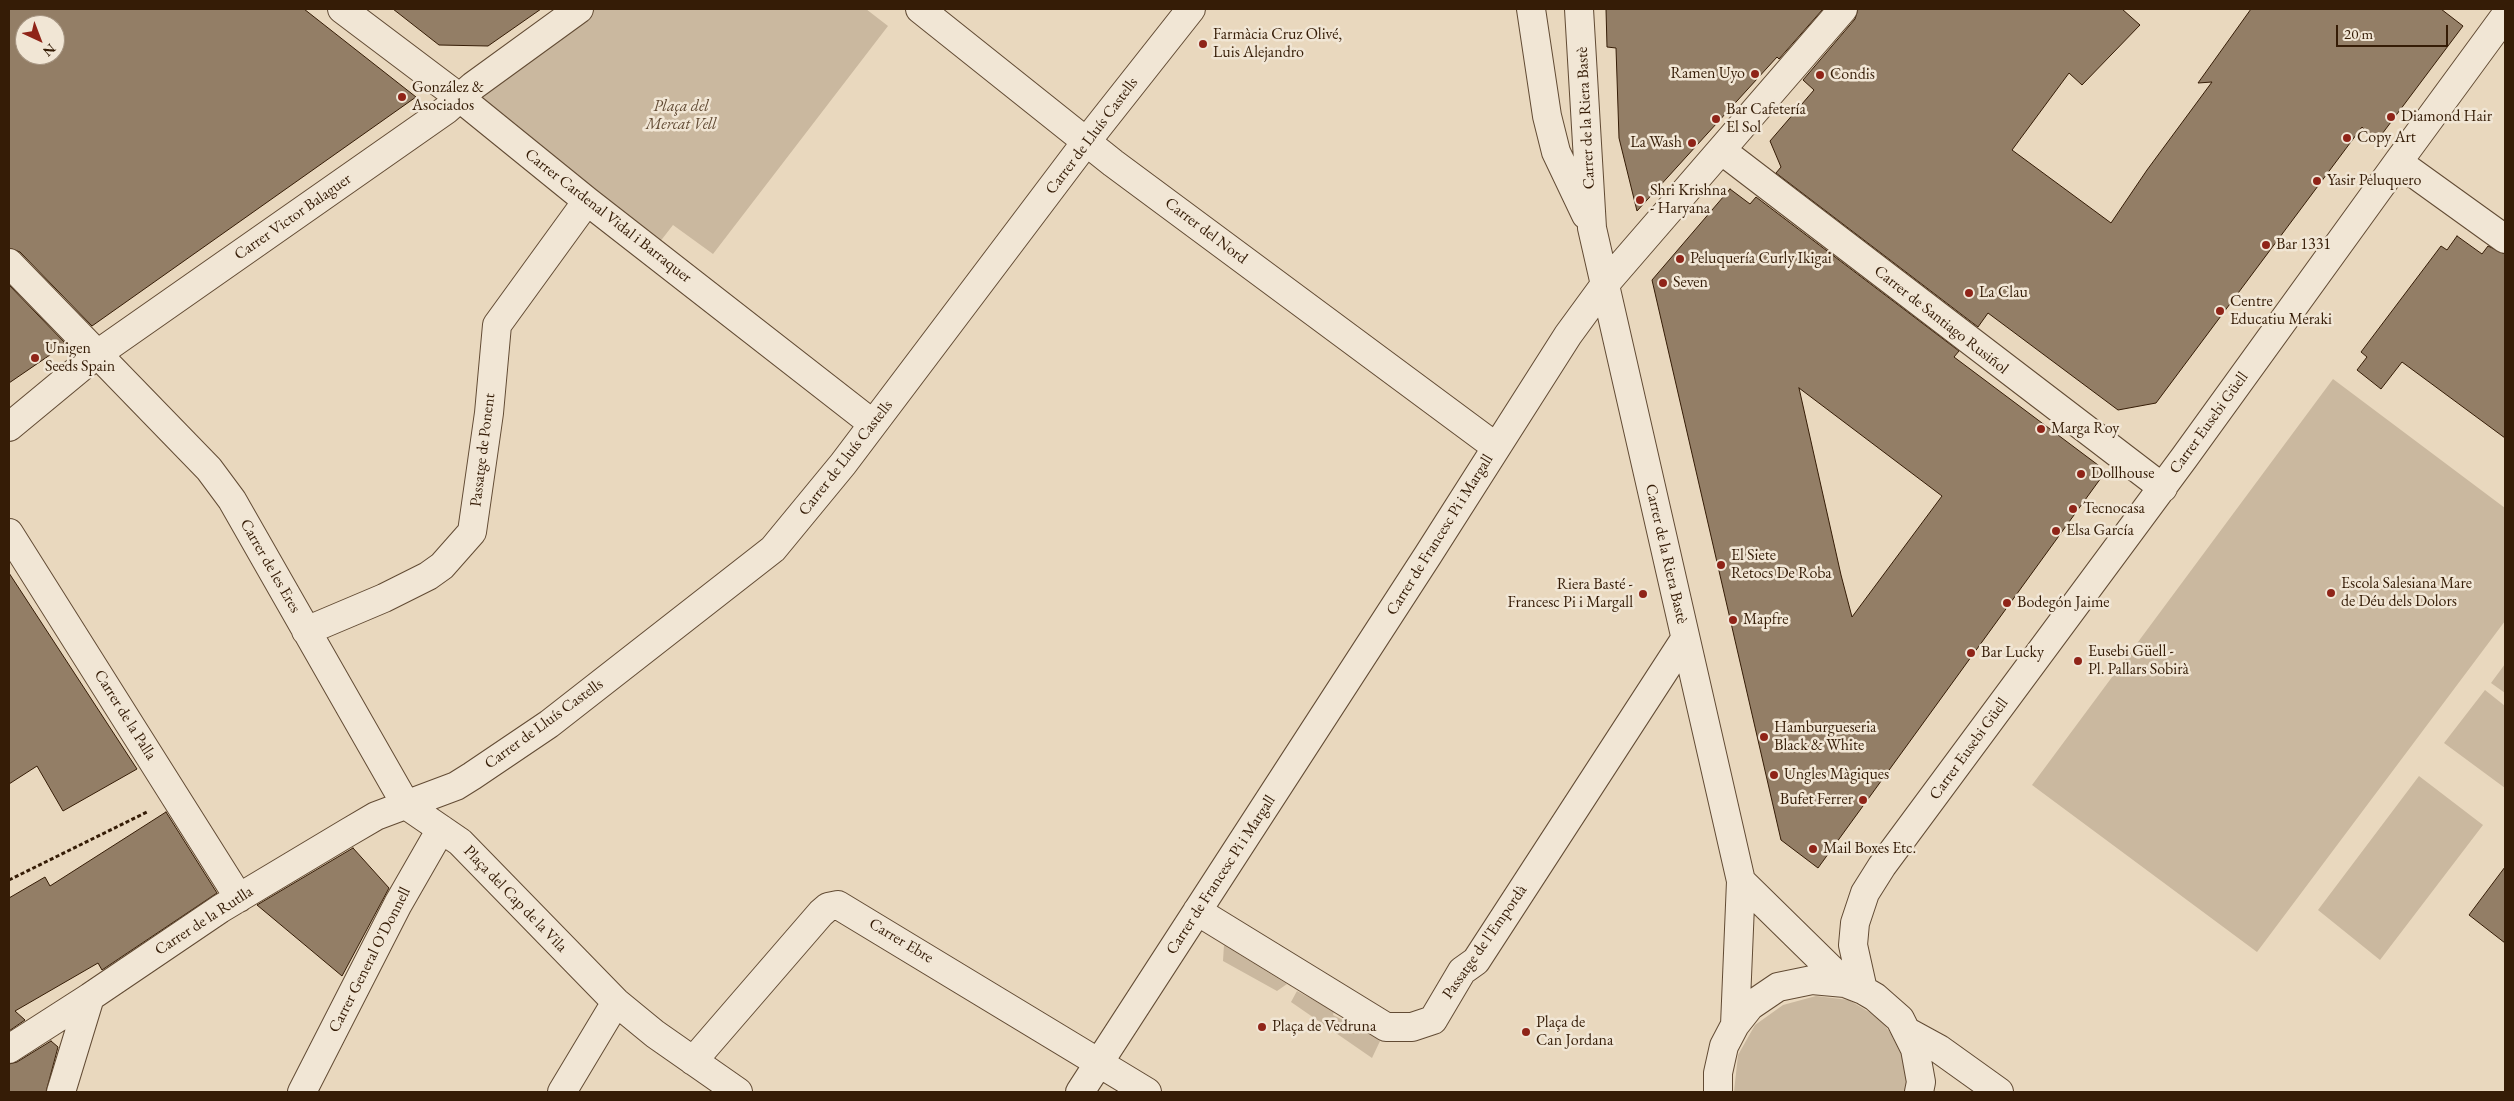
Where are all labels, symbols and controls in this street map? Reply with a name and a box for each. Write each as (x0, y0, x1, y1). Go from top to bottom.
north arrow (15, 15, 65, 65)
scale bar (2339, 15, 2452, 47)
text: 20 m (2344, 24, 2373, 43)
place label: Farmàcia Cruz Olivé, Luis Alejandro (1213, 25, 1342, 63)
marker: Farmàcia Cruz Olivé, Luis Alejandro (1197, 38, 1209, 50)
text: N (39, 40, 60, 61)
street label: Carrer de la Riera Bastè (1573, 46, 1599, 190)
place label: Ramen Uyo (1671, 64, 1745, 84)
place label: Condis (1830, 65, 1875, 85)
marker: Ramen Uyo (1749, 68, 1761, 80)
marker: Condis (1814, 69, 1826, 81)
street label: Carrer de Lluís Castells (1042, 74, 1142, 198)
place label: González & Asociados (412, 78, 484, 116)
marker: González & Asociados (396, 91, 408, 103)
park label: Plaça del Mercat Vell (645, 97, 717, 135)
place label: Bar Cafetería El Sol (1726, 100, 1806, 138)
place label: Diamond Hair (2401, 107, 2492, 127)
marker: Diamond Hair (2385, 111, 2397, 123)
marker: Bar Cafetería El Sol (1710, 113, 1722, 125)
place label: Copy Art (2357, 128, 2416, 148)
marker: Copy Art (2341, 132, 2353, 144)
place label: La Wash (1630, 133, 1682, 153)
marker: La Wash (1686, 137, 1698, 149)
street label: Carrer Cardenal Vidal i Barraquer (521, 145, 695, 287)
street label: Carrer Victor Balaguer (231, 169, 355, 265)
place label: Yasir Peluquero (2327, 171, 2421, 191)
marker: Yasir Peluquero (2311, 175, 2323, 187)
place label: Shri Krishna - Haryana (1650, 181, 1727, 219)
street label: Carrer del Nord (1161, 194, 1251, 268)
marker: Shri Krishna - Haryana (1634, 194, 1646, 206)
place label: Bar 1331 (2276, 235, 2331, 255)
marker: Bar 1331 (2260, 239, 2272, 251)
place label: Peluquería Curly Ikigai (1690, 249, 1832, 269)
marker: Peluquería Curly Ikigai (1674, 253, 1686, 265)
street label: Carrer de Santiago Rusiñol (1870, 262, 2012, 378)
place label: Seven (1673, 273, 1708, 293)
marker: Seven (1657, 277, 1669, 289)
place label: La Clau (1979, 283, 2028, 303)
marker: La Clau (1963, 287, 1975, 299)
place label: Centre Educatiu Meraki (2230, 292, 2332, 330)
marker: Centre Educatiu Meraki (2214, 305, 2226, 317)
place label: Unigen Seeds Spain (45, 339, 115, 377)
marker: Unigen Seeds Spain (29, 352, 41, 364)
street label: Carrer Eusebi Güell (2166, 368, 2252, 478)
street label: Passatge de Ponent (467, 392, 499, 508)
street label: Carrer de Lluís Castells (795, 396, 897, 520)
place label: Marga Roy (2051, 419, 2119, 439)
marker: Marga Roy (2035, 423, 2047, 435)
street label: Carrer de Francesc Pi i Margall (1382, 451, 1498, 619)
place label: Dollhouse (2091, 464, 2154, 484)
marker: Dollhouse (2075, 468, 2087, 480)
street label: Carrer de la Riera Bastè (1641, 482, 1691, 626)
place label: Tecnocasa (2083, 499, 2145, 519)
marker: Tecnocasa (2067, 503, 2079, 515)
street label: Carrer de les Eres (235, 516, 305, 616)
place label: Elsa García (2066, 521, 2134, 541)
marker: Elsa García (2050, 525, 2062, 537)
place label: El Siete Retocs De Roba (1731, 546, 1832, 584)
marker: El Siete Retocs De Roba (1715, 559, 1727, 571)
place label: Escola Salesiana Mare de Déu dels Dolors (2341, 574, 2472, 612)
place label: Riera Basté - Francesc Pi i Margall (1507, 575, 1633, 613)
marker: Escola Salesiana Mare de Déu dels Dolors (2325, 587, 2337, 599)
marker: Riera Basté - Francesc Pi i Margall (1637, 588, 1649, 600)
place label: Bodegón Jaime (2017, 593, 2110, 613)
marker: Bodegón Jaime (2001, 597, 2013, 609)
place label: Mapfre (1743, 610, 1788, 630)
marker: Mapfre (1727, 614, 1739, 626)
place label: Eusebi Güell - Pl. Pallars Sobirà (2088, 642, 2189, 680)
place label: Bar Lucky (1981, 643, 2044, 663)
marker: Bar Lucky (1965, 647, 1977, 659)
marker: Eusebi Güell - Pl. Pallars Sobirà (2072, 655, 2084, 667)
street label: Carrer de la Palla (90, 666, 160, 764)
street label: Carrer de Lluís Castells (481, 675, 607, 773)
street label: Carrer Eusebi Güell (1926, 694, 2012, 804)
place label: Hamburgueseria Black & White (1774, 718, 1876, 756)
marker: Hamburgueseria Black & White (1758, 731, 1770, 743)
place label: Ungles Màgiques (1784, 765, 1889, 785)
marker: Ungles Màgiques (1768, 769, 1780, 781)
place label: Bufet Ferrer (1780, 790, 1853, 810)
street label: Carrer de Francesc Pi i Margall (1162, 792, 1280, 958)
marker: Bufet Ferrer (1857, 794, 1869, 806)
place label: Mail Boxes Etc. (1823, 839, 1916, 859)
street label: Plaça del Cap de la Vila (459, 842, 571, 956)
marker: Mail Boxes Etc. (1807, 843, 1819, 855)
street label: Passatge de l'Empordà (1439, 881, 1531, 1003)
street label: Carrer de la Rutlla (151, 882, 257, 960)
street label: Carrer General O'Donnell (325, 884, 415, 1036)
street label: Carrer Ebre (865, 914, 937, 968)
place label: Plaça de Can Jordana (1536, 1013, 1613, 1051)
place label: Plaça de Vedruna (1272, 1017, 1376, 1037)
marker: Plaça de Vedruna (1256, 1021, 1268, 1033)
marker: Plaça de Can Jordana (1520, 1026, 1532, 1038)

